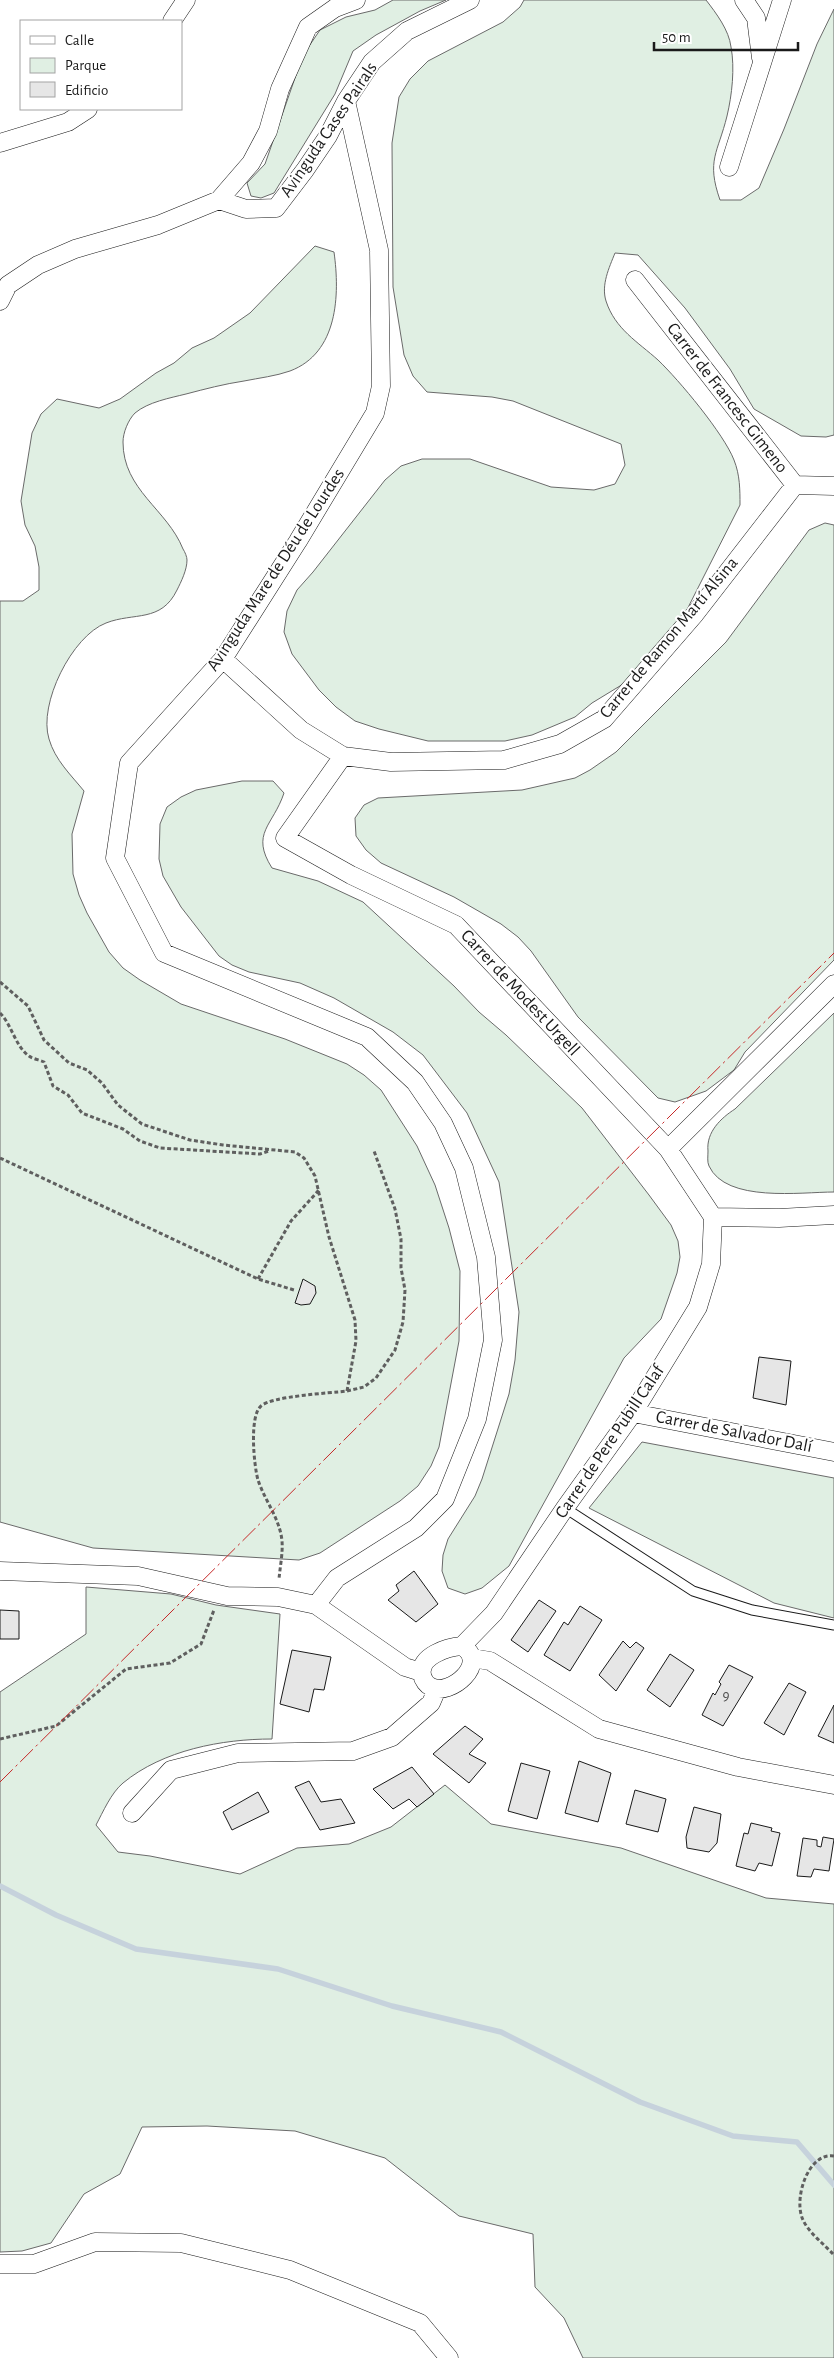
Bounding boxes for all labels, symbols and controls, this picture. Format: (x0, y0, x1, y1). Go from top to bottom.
legend (20, 20, 182, 110)
scale bar (654, 20, 798, 52)
text: 50 m (662, 30, 691, 45)
text: Calle (65, 33, 94, 48)
text: Parque (65, 58, 106, 73)
street label: Avinguda Cases Pairals (277, 59, 381, 201)
text: Edificio (65, 83, 108, 98)
street label: Carrer de Francesc Gimeno (663, 320, 791, 476)
street label: Avinguda Mare de Déu de Lourdes (204, 466, 348, 674)
street label: Carrer de Ramon Martí Alsina (596, 554, 742, 722)
street label: Carrer de Modest Urgell (457, 926, 583, 1060)
street label: Carrer de Pere Pubill Calaf (552, 1361, 669, 1522)
street label: Carrer de Salvador Dalí (654, 1408, 814, 1456)
house number: 9 (722, 1688, 730, 1703)

